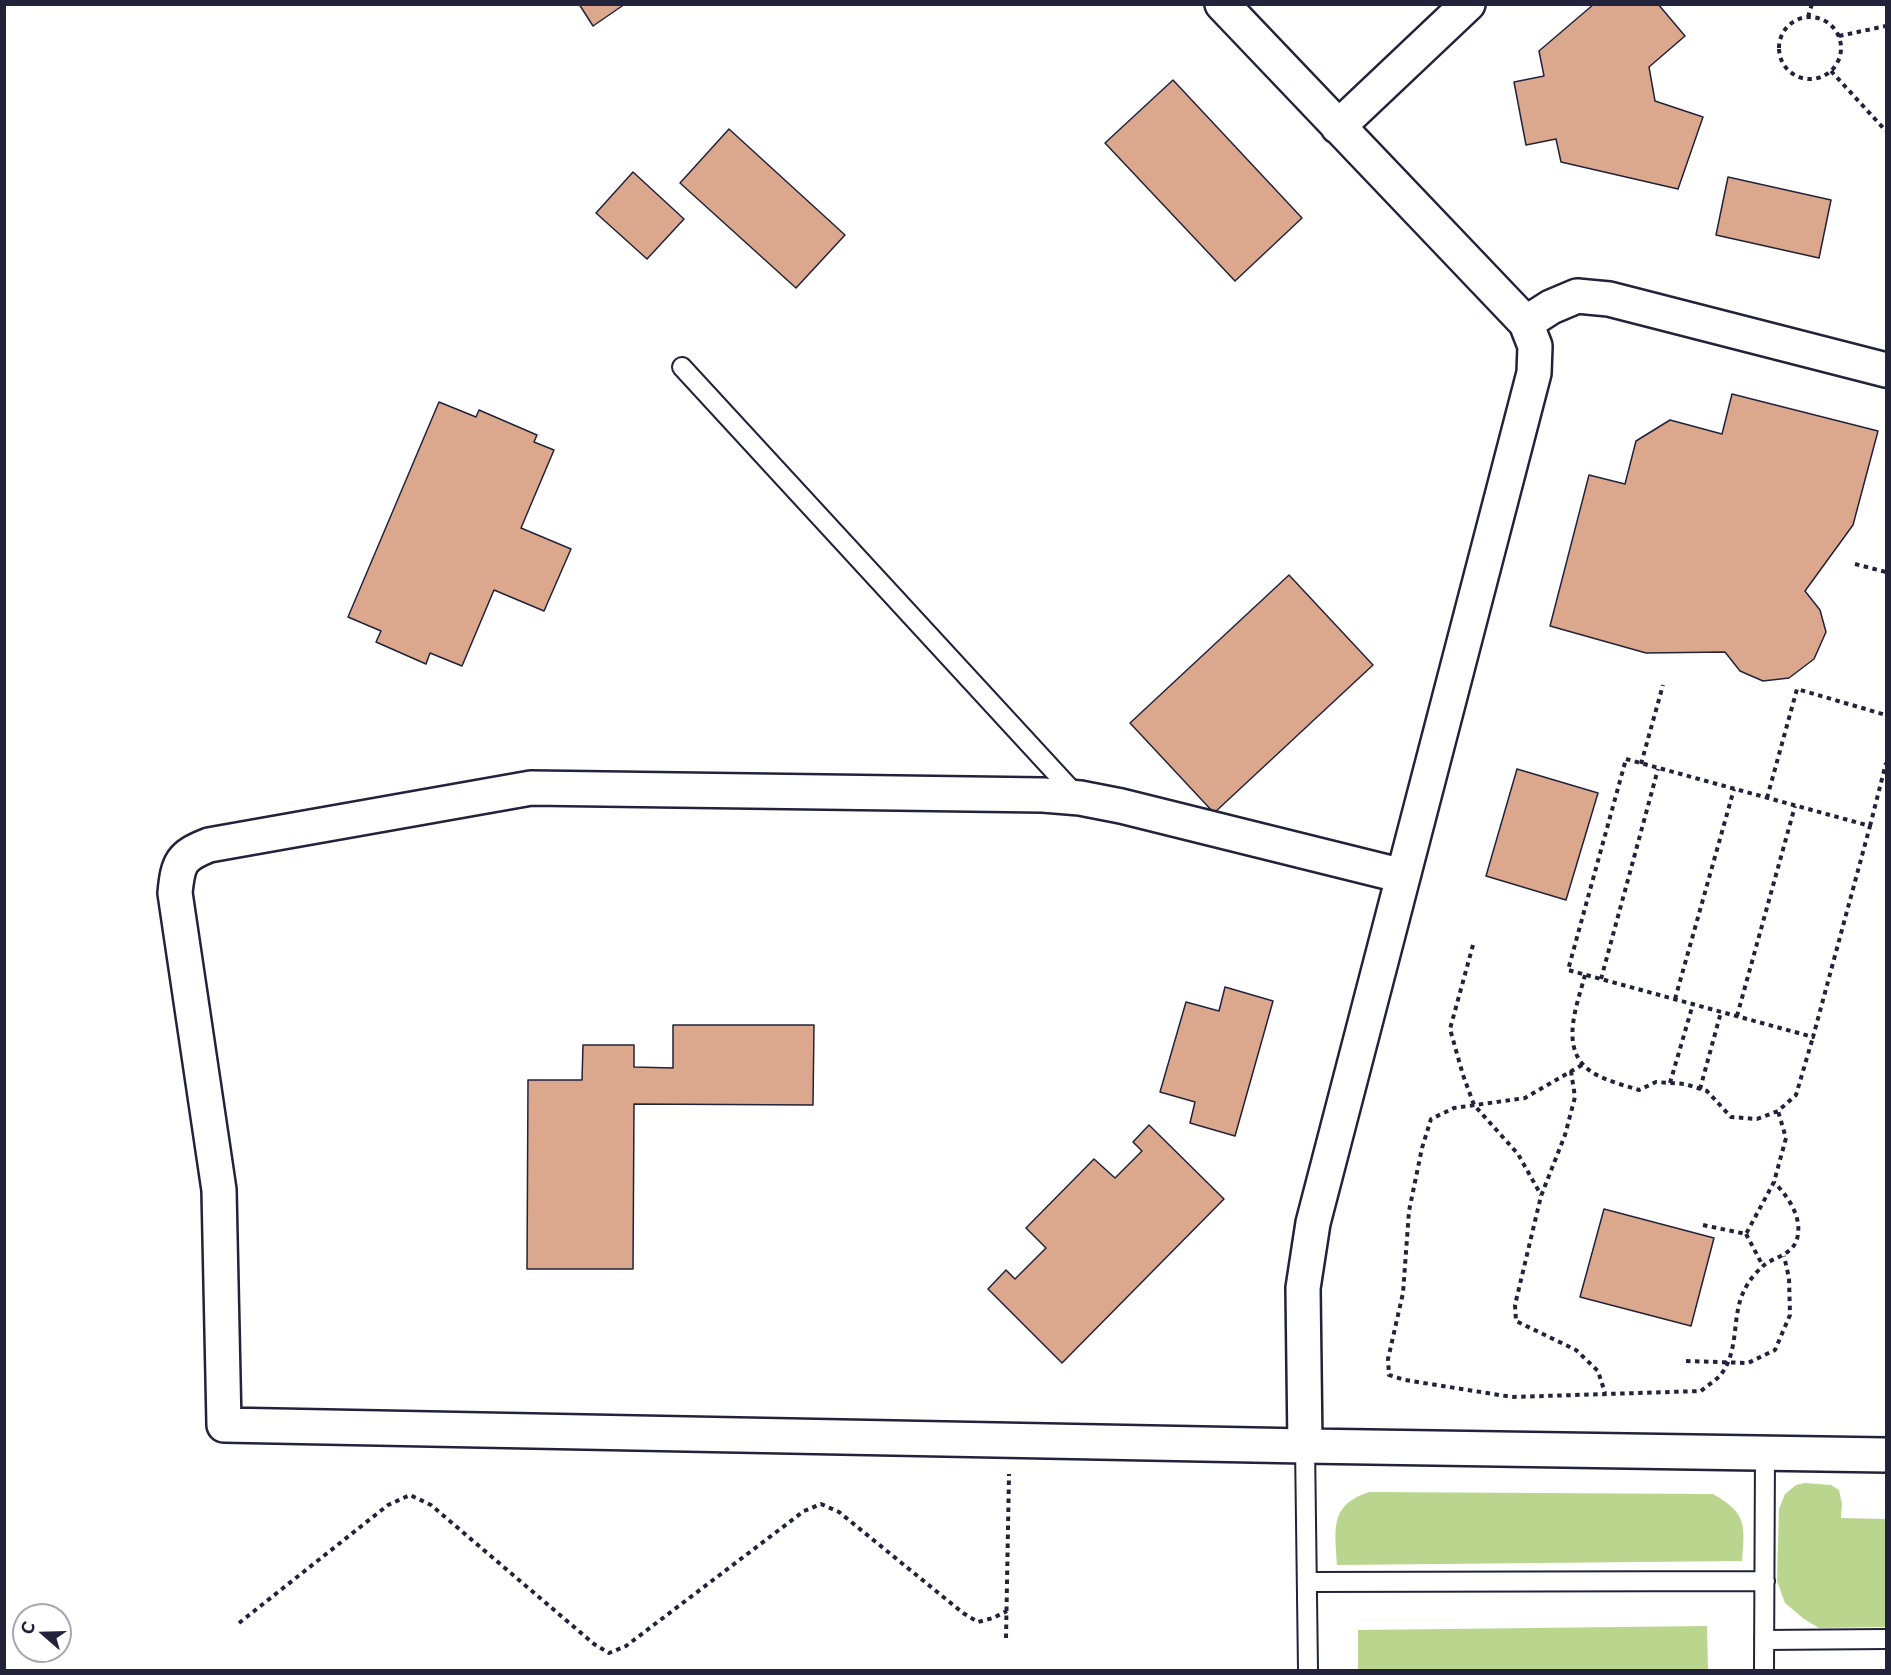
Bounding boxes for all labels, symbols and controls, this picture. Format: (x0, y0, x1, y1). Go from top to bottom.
north arrow (12, 1603, 72, 1663)
text: С (14, 1618, 40, 1637)

